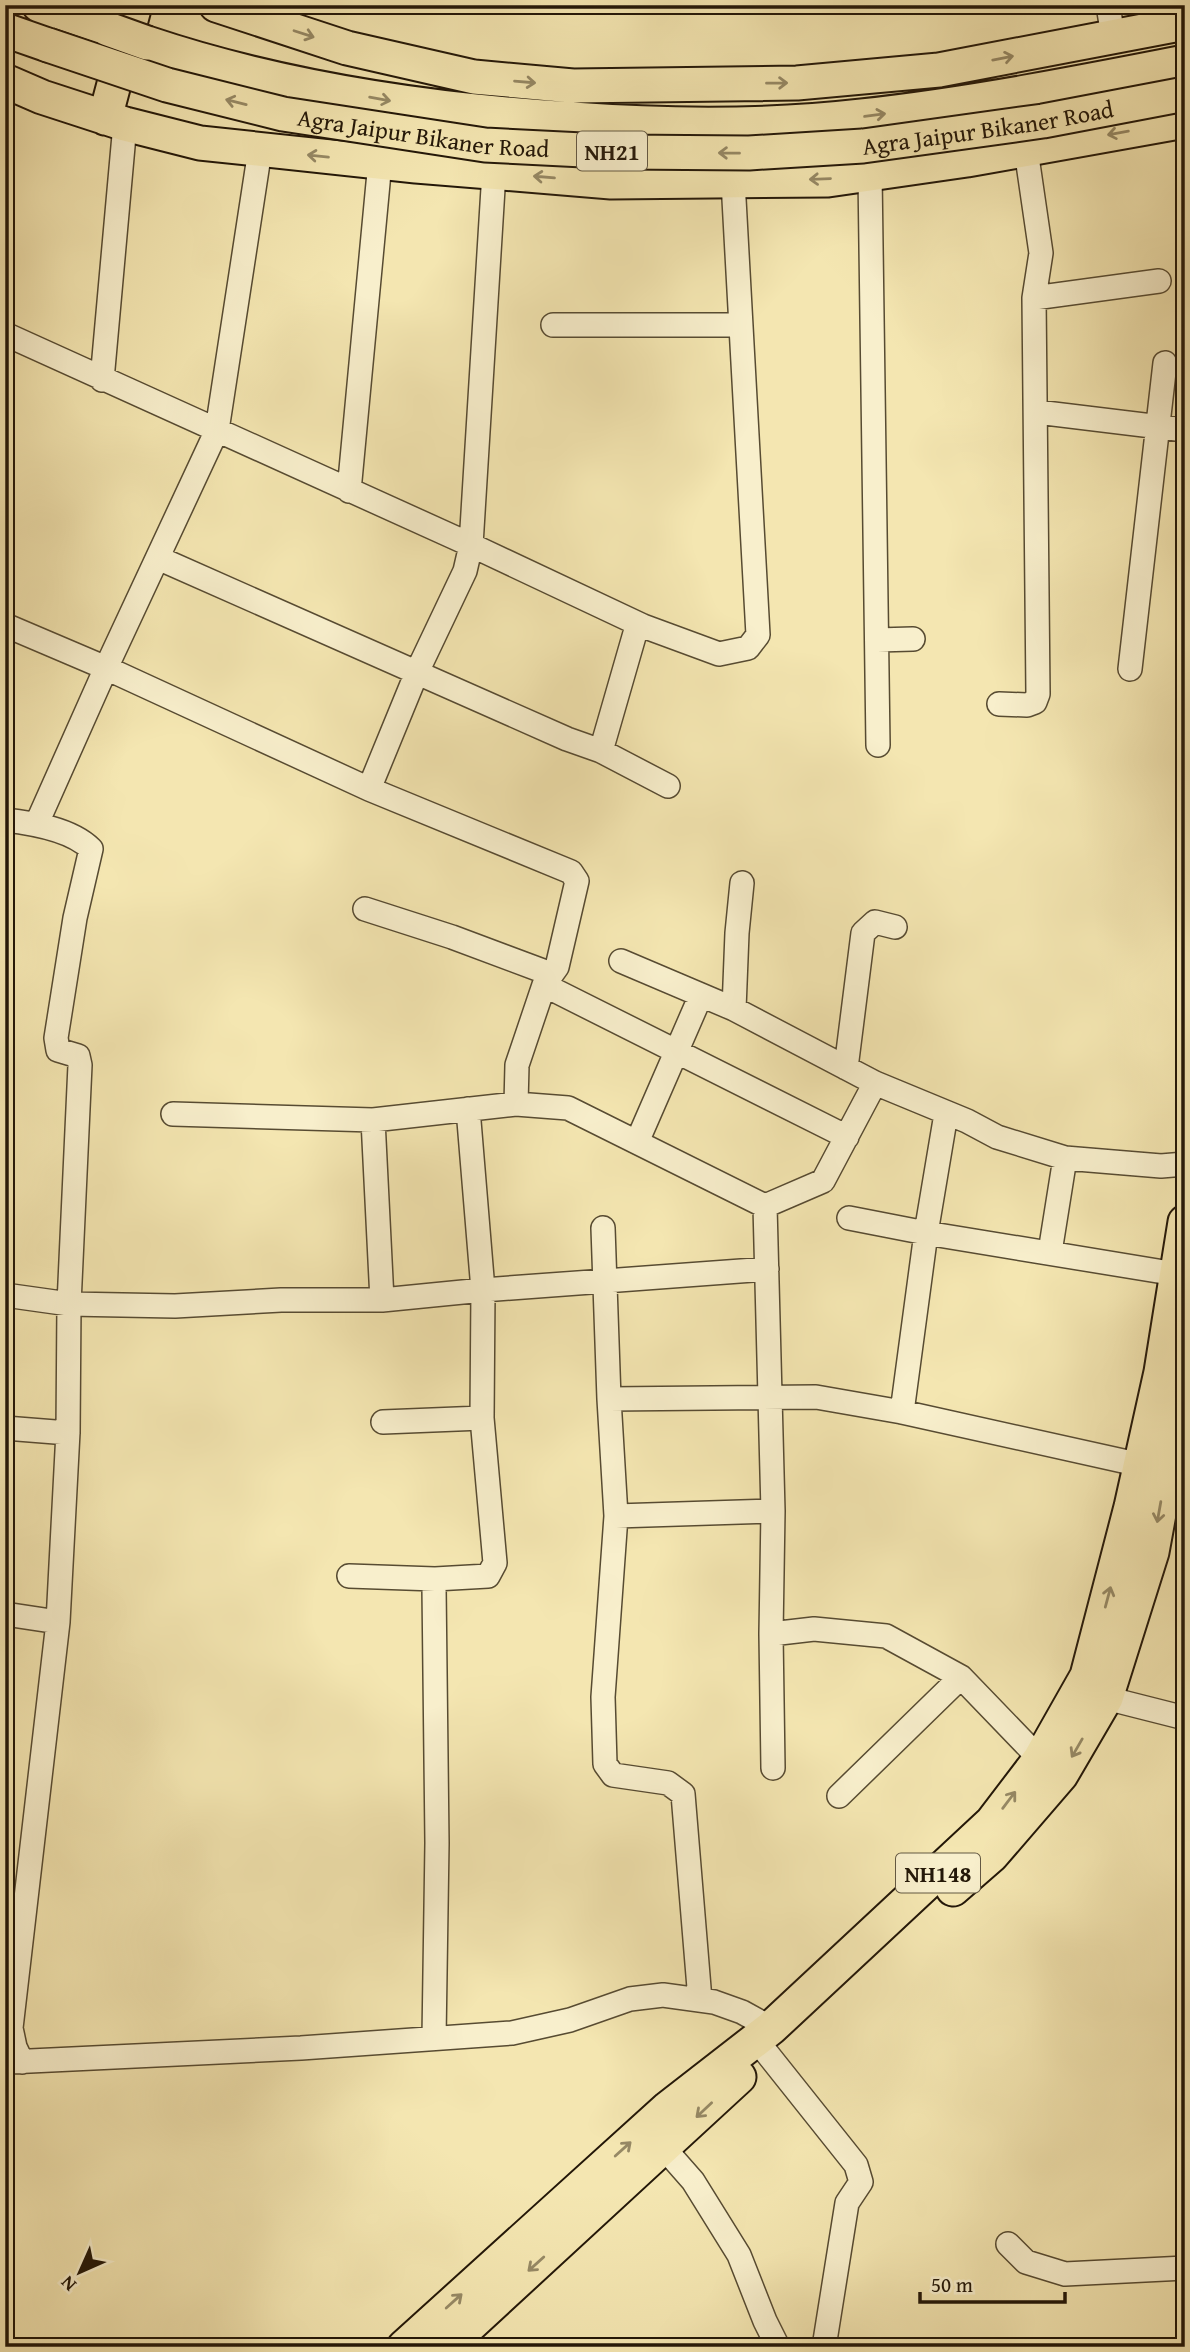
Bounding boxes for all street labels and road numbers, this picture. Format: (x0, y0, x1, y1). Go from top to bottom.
street label: Agra Jaipur Bikaner Road (860, 90, 1116, 163)
street label: Agra Jaipur Bikaner Road (295, 99, 550, 166)
road number: NH21 (577, 132, 647, 170)
road number: NH148 (896, 1854, 980, 1892)

